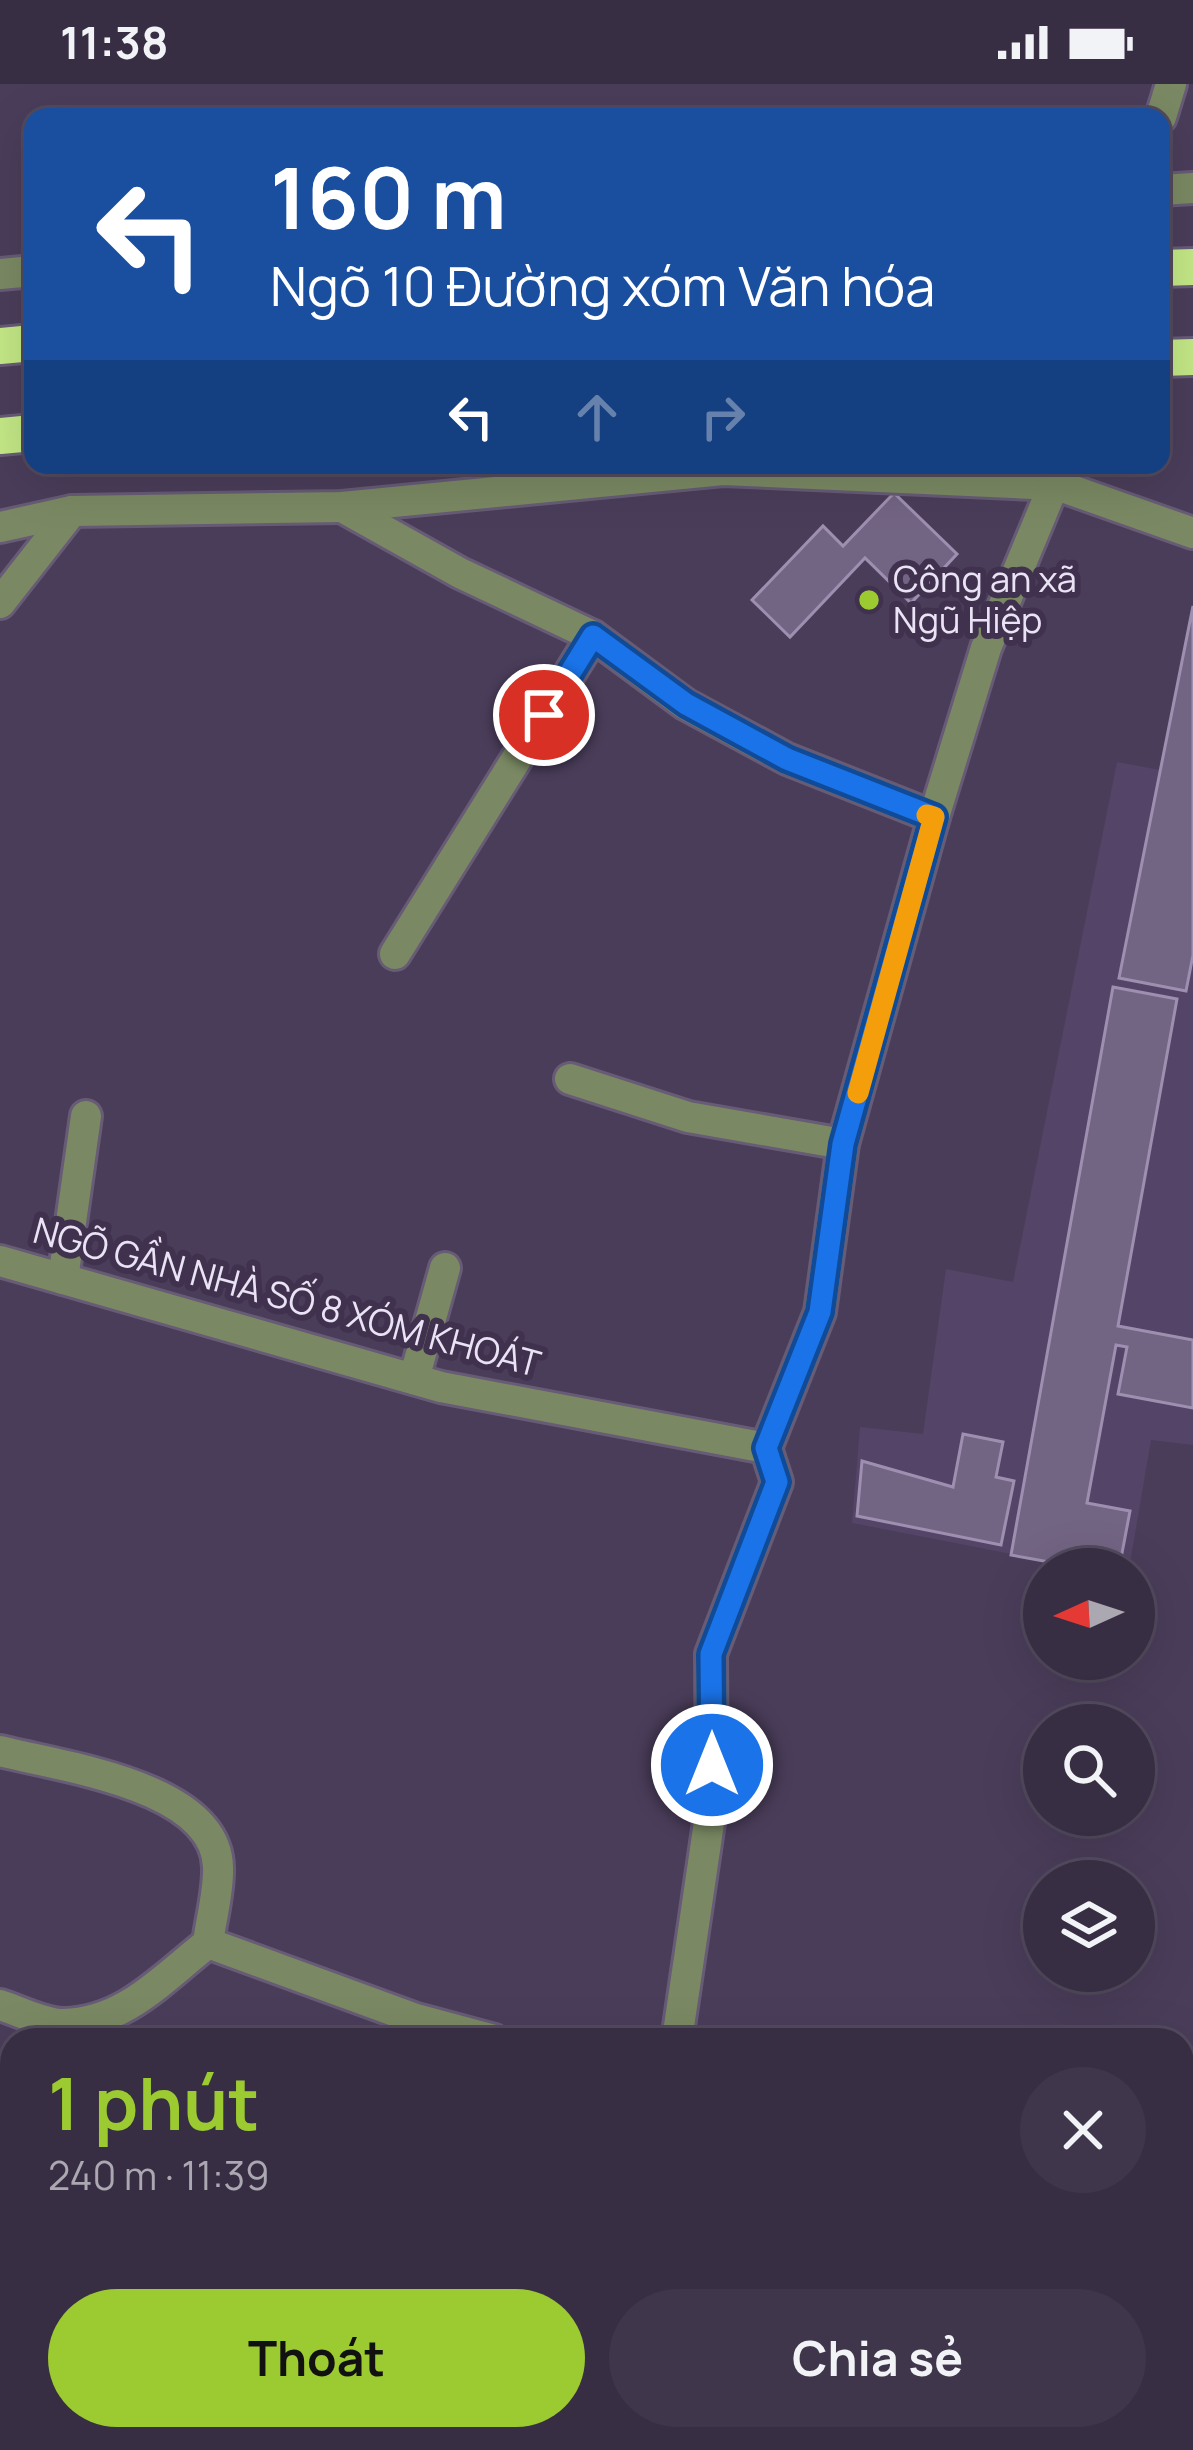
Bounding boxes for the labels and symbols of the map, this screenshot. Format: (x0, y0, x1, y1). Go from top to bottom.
place label: Công an xã Ngũ Hiệp (893, 554, 1077, 644)
marker: Công an xã Ngũ Hiệp (856, 587, 882, 613)
pin (493, 664, 595, 766)
street label: NGÕ GẦN NHÀ SỐ 8 XÓM KHOÁT (28, 1204, 547, 1388)
north arrow (1023, 1548, 1155, 1680)
position arrow (649, 1702, 775, 1828)

